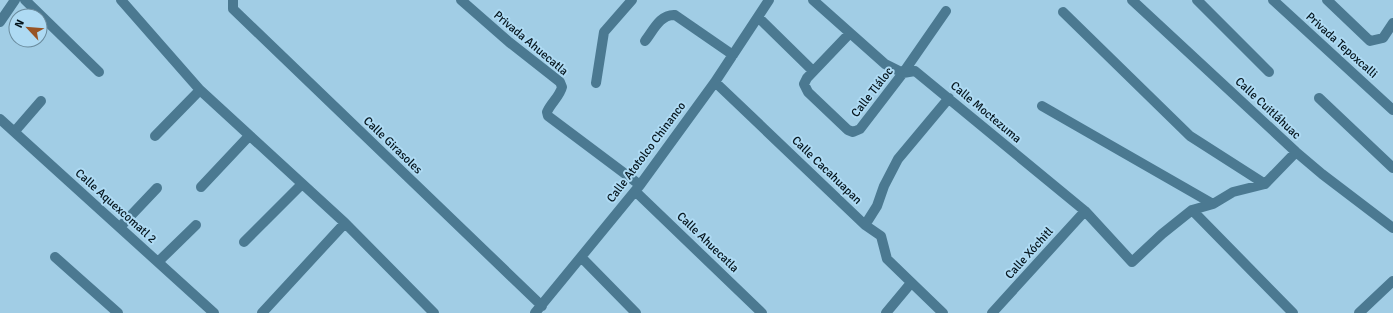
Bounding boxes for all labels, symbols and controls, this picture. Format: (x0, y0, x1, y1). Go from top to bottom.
north arrow (8, 8, 48, 48)
street label: Privada Ahuecatla (490, 8, 571, 79)
street label: Privada Tepoxcalli (1303, 9, 1381, 82)
text: N (12, 18, 27, 30)
street label: Calle Tláloc (848, 64, 897, 120)
street label: Calle Cuitláhuac (1232, 74, 1304, 143)
street label: Calle Moctezuma (947, 78, 1024, 146)
street label: Calle Atotolco Chinanco (604, 99, 689, 206)
street label: Calle Girasoles (360, 113, 425, 177)
street label: Calle Cacahuapan (788, 133, 865, 208)
street label: Calle Aquexcomatl 2 (72, 166, 159, 247)
street label: Calle Ahuecatla (673, 209, 742, 276)
street label: Calle Xóchitl (1002, 224, 1057, 282)

